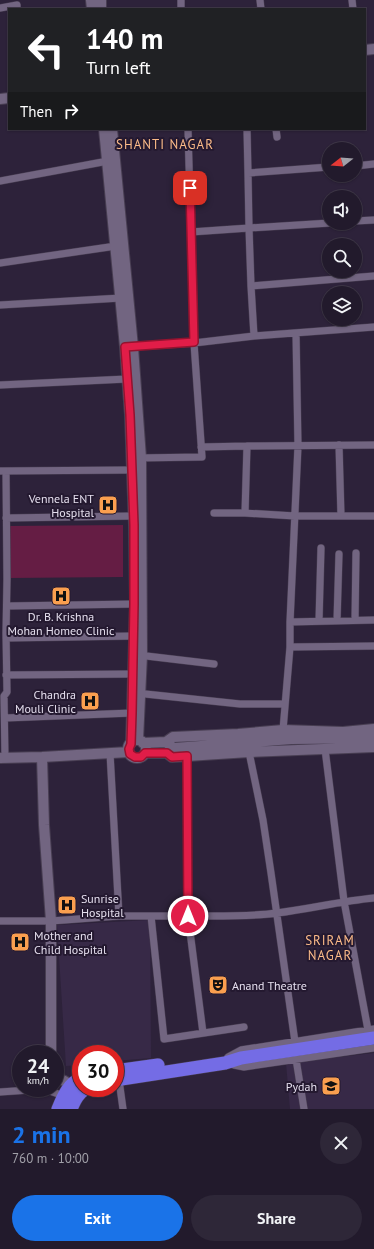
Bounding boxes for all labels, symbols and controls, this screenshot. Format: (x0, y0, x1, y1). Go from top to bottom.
text: 140 m (86, 20, 163, 57)
icon: left (20, 24, 72, 76)
text: Turn left (86, 56, 151, 79)
icon: right (60, 100, 82, 122)
text: Then (20, 102, 52, 121)
district label: SHANTI NAGAR (116, 136, 214, 153)
north arrow (322, 142, 362, 182)
map controls (322, 142, 362, 326)
pin (173, 171, 207, 205)
icon: arrive (179, 177, 201, 199)
button: sound (322, 190, 362, 230)
button: search (322, 238, 362, 278)
button: layers (322, 286, 362, 326)
place label: Vennela ENT Hospital (28, 491, 94, 520)
hospital icon: Vennela ENT Hospital (97, 494, 119, 516)
hospital icon: Dr. B. Krishna Mohan Homeo Clinic (50, 585, 72, 607)
place label: Dr. B. Krishna Mohan Homeo Clinic (8, 609, 115, 638)
place label: Chandra Mouli Clinic (15, 687, 77, 716)
hospital icon: Chandra Mouli Clinic (79, 690, 101, 712)
place label: Sunrise Hospital (81, 891, 124, 920)
hospital icon: Sunrise Hospital (56, 894, 78, 916)
position arrow (167, 895, 209, 937)
place label: Mother and Child Hospital (34, 928, 107, 957)
hospital icon: Mother and Child Hospital (9, 931, 31, 953)
district label: SRIRAM NAGAR (305, 932, 355, 964)
theatre icon: Anand Theatre (207, 974, 229, 996)
place label: Anand Theatre (232, 978, 307, 993)
speed limit sign: 30 (72, 1045, 124, 1097)
text: 24 (27, 1053, 49, 1079)
text: km/h (27, 1074, 49, 1087)
school or university icon: Pydah (320, 1075, 342, 1097)
place label: Pydah (286, 1079, 317, 1094)
text: 2 min (12, 1119, 71, 1150)
button: close (320, 1122, 362, 1164)
text: 760 m · 10:00 (12, 1150, 89, 1167)
button: Exit (12, 1195, 183, 1241)
button: Share (191, 1195, 362, 1241)

